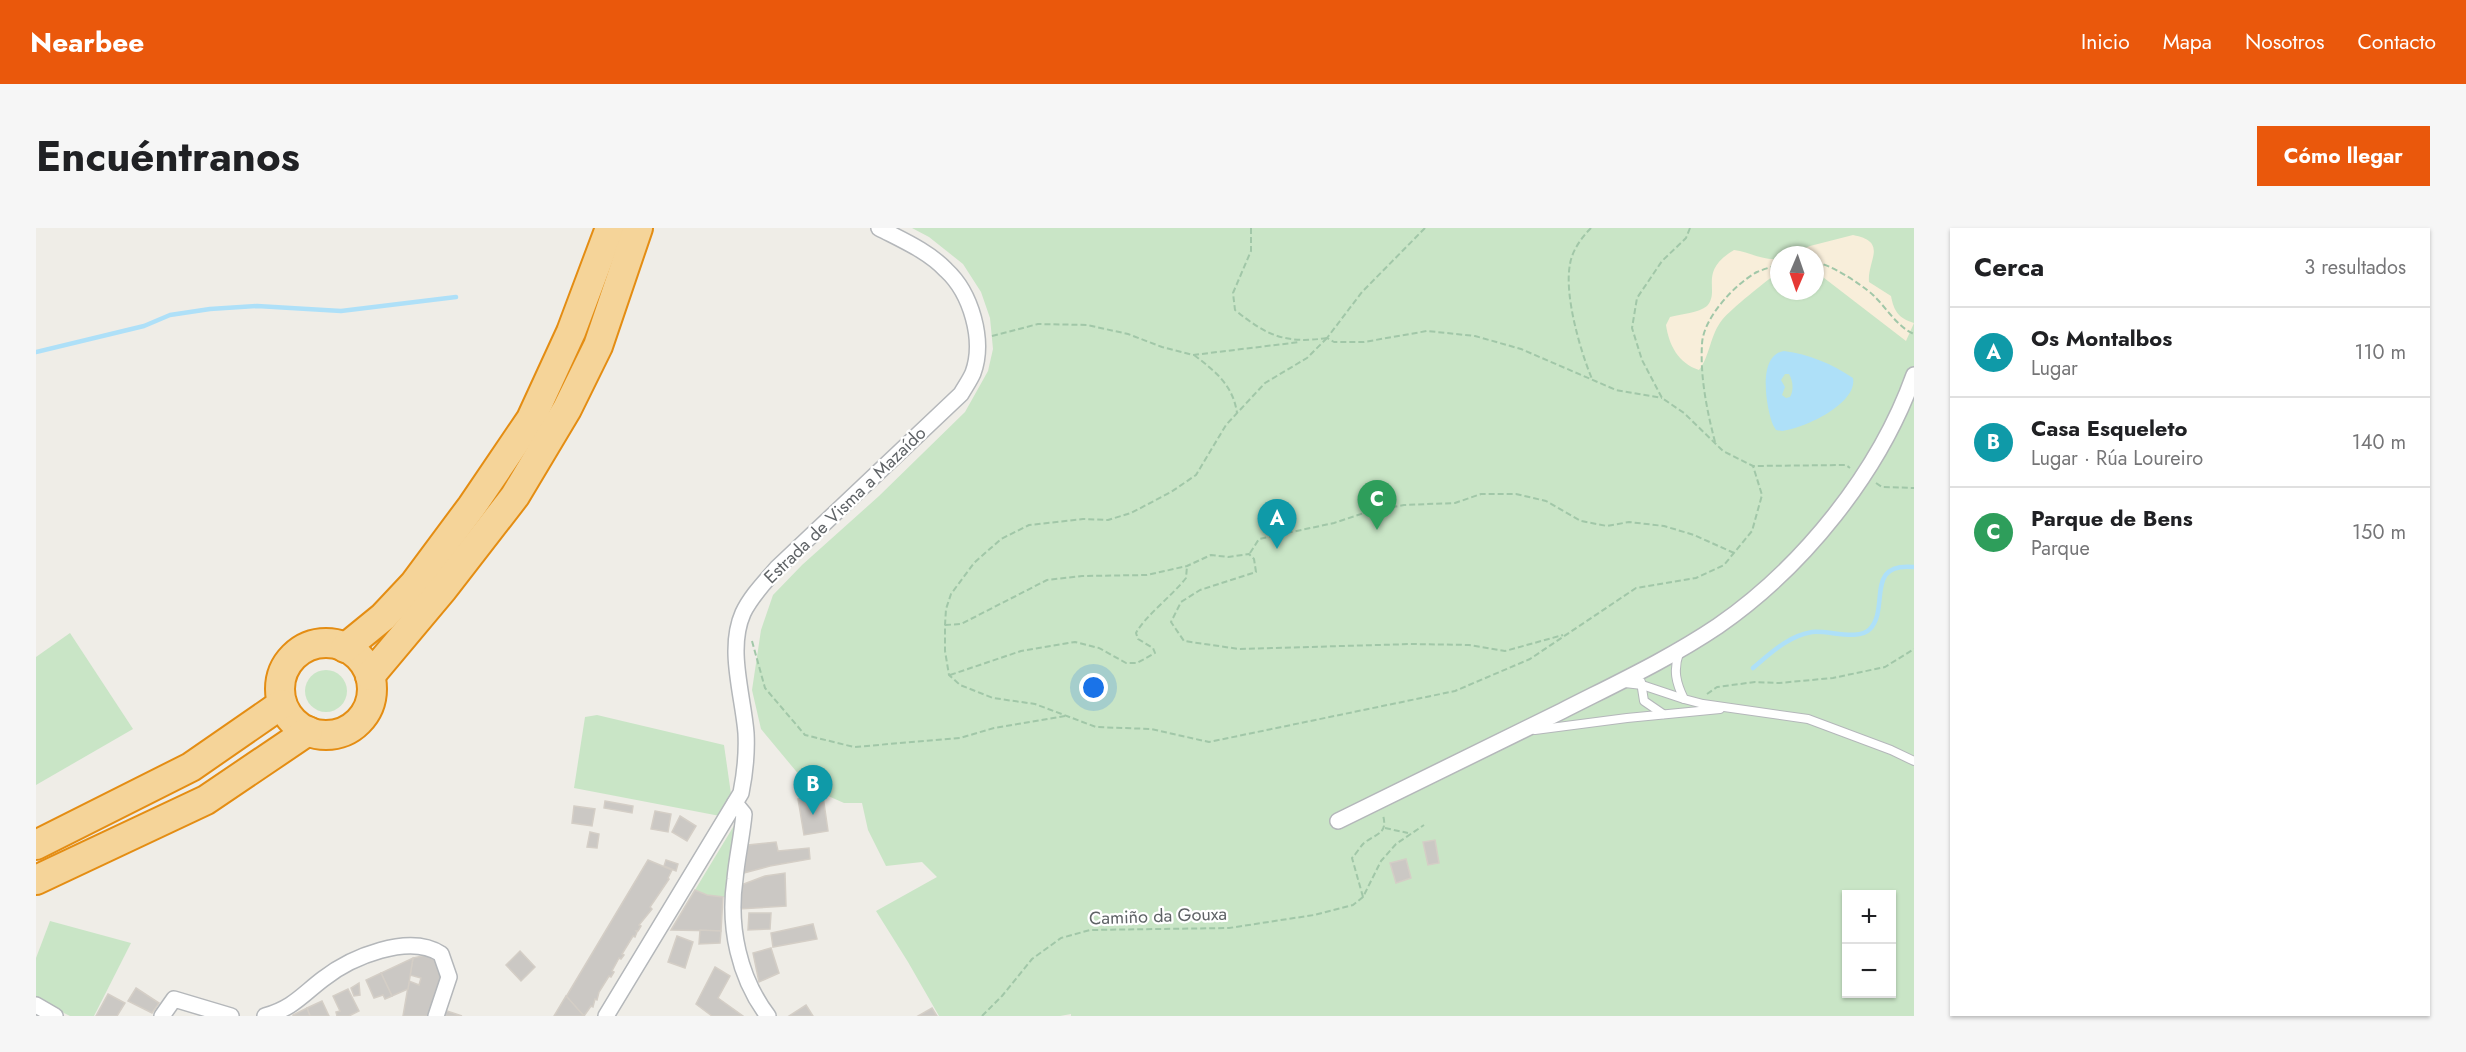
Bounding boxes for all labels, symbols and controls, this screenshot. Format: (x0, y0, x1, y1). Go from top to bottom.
text: Nearbee (30, 22, 144, 63)
text: Inicio (2081, 27, 2130, 57)
text: Mapa (2163, 27, 2212, 57)
text: Nosotros (2245, 27, 2324, 57)
text: Contacto (2357, 27, 2436, 57)
text: Encuéntranos (36, 126, 300, 187)
button: Cómo llegar (2257, 126, 2430, 186)
north arrow (1770, 246, 1824, 300)
text: Cerca (1974, 248, 2044, 286)
text: 3 resultados (2304, 253, 2406, 282)
text: Os Montalbos (2031, 322, 2172, 354)
text: A (1986, 338, 2001, 367)
text: 110 m (2354, 338, 2406, 367)
text: Lugar (2031, 354, 2078, 383)
text: Casa Esqueleto (2031, 412, 2187, 444)
street label: Estrada de Visma a Mazaído (758, 420, 932, 590)
text: B (1987, 428, 2000, 457)
text: 140 m (2352, 428, 2406, 457)
text: Lugar · Rúa Loureiro (2031, 444, 2203, 473)
pin: C (1358, 480, 1396, 530)
pin: A (1258, 500, 1296, 549)
text: Parque de Bens (2031, 502, 2193, 534)
text: C (1986, 518, 2001, 547)
text: 150 m (2352, 518, 2406, 547)
text: Parque (2031, 534, 2090, 563)
your location (1079, 673, 1108, 702)
pin: B (794, 766, 832, 815)
map controls (1842, 890, 1896, 998)
button: + (1842, 890, 1896, 944)
street label: Camiño da Gouxa (1089, 901, 1227, 931)
button: − (1842, 944, 1896, 998)

